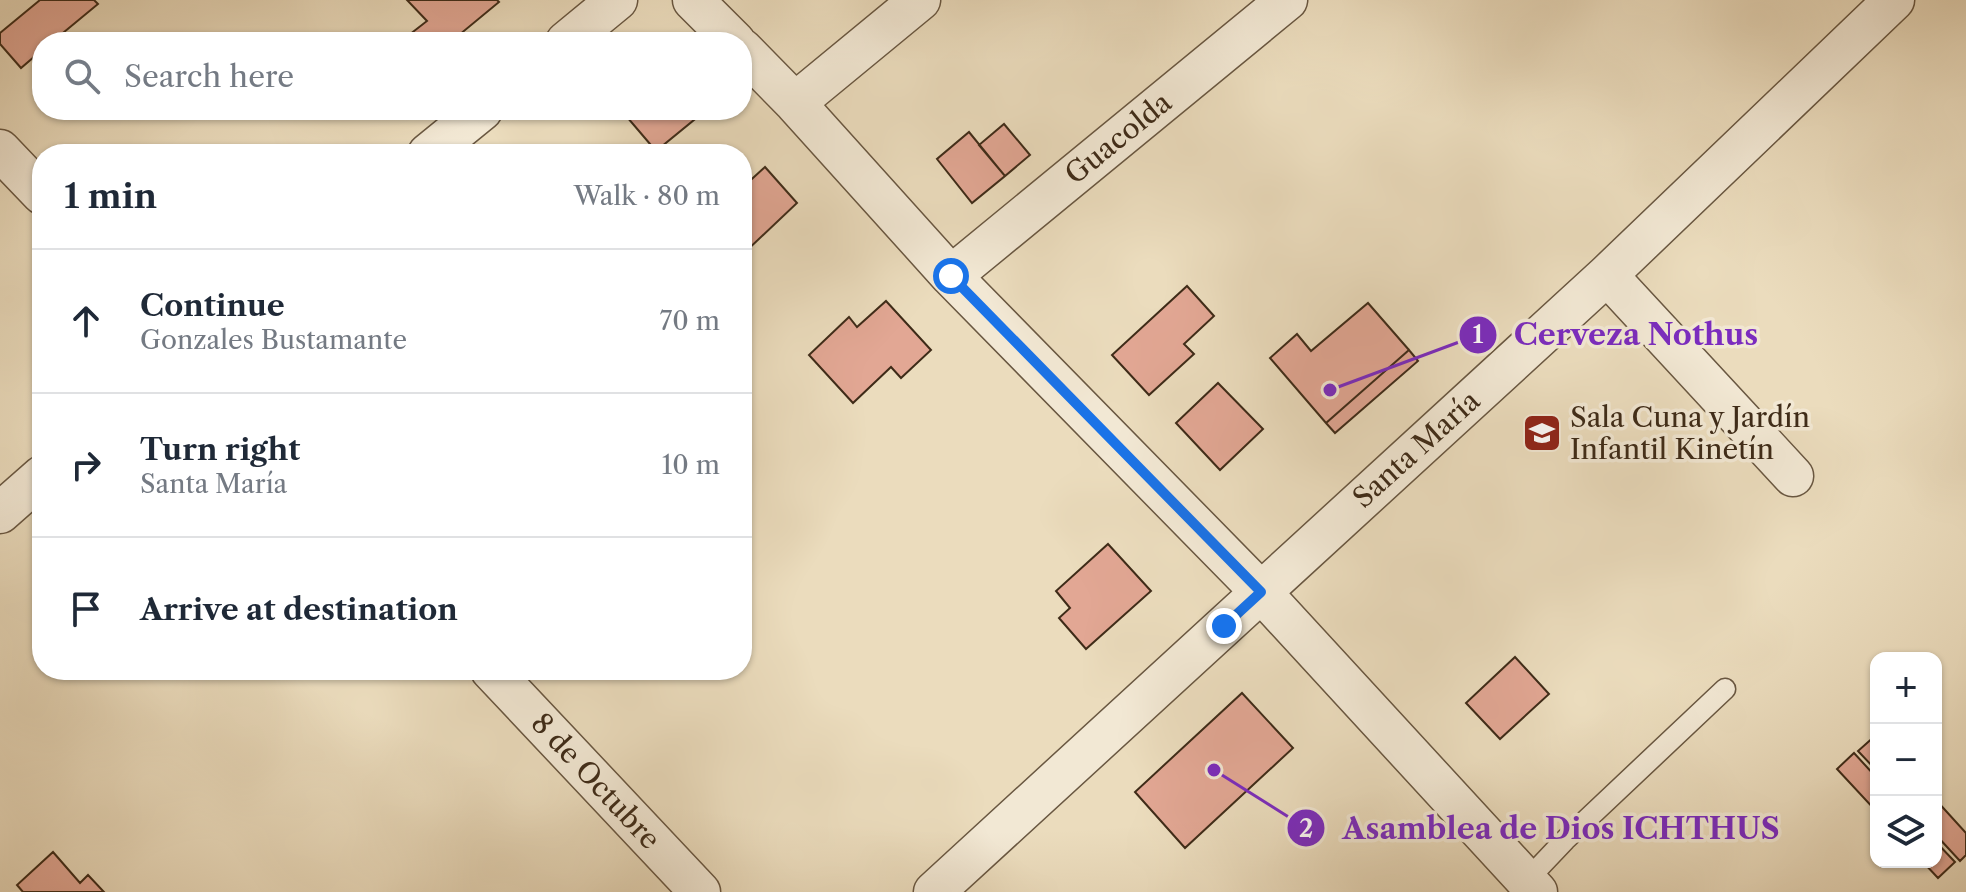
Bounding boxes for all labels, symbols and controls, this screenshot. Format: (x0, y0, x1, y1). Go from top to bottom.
search box (32, 32, 752, 120)
icon: search (60, 54, 104, 98)
text: Search here (124, 58, 294, 95)
street label: Guacolda (1058, 85, 1178, 191)
text: 1 min (64, 175, 157, 217)
text: Walk · 80 m (574, 180, 720, 212)
route start (933, 258, 969, 294)
text: Continue (140, 287, 285, 324)
icon: ahead (64, 299, 108, 343)
text: 70 m (660, 305, 720, 337)
callout: Cerveza Nothus (1458, 308, 1775, 362)
text: Cerveza Nothus (1514, 316, 1758, 353)
text: 1 (1473, 320, 1484, 349)
text: Gonzales Bustamante (140, 324, 407, 356)
street label: Santa María (1346, 383, 1486, 515)
place label: Sala Cuna y Jardín Infantil Kinetín (1570, 400, 1810, 466)
school or university icon: Sala Cuna y Jardín Infantil Kinetín (1521, 412, 1563, 454)
text: Turn right (140, 431, 300, 468)
icon: right (64, 443, 108, 487)
text: 10 m (661, 449, 720, 481)
text: Santa María (140, 468, 287, 500)
icon: arrive (64, 587, 108, 631)
text: Arrive at destination (140, 591, 458, 628)
route end (1206, 608, 1242, 644)
map controls (1870, 652, 1942, 868)
button: + (1870, 652, 1942, 724)
street label: 8 de Octubre (524, 706, 668, 856)
button: − (1870, 724, 1942, 796)
button: layers (1870, 796, 1942, 868)
callout: Asamblea de Dios ICHTHUS (1286, 801, 1796, 855)
text: Asamblea de Dios ICHTHUS (1341, 810, 1780, 847)
text: 2 (1299, 814, 1313, 843)

